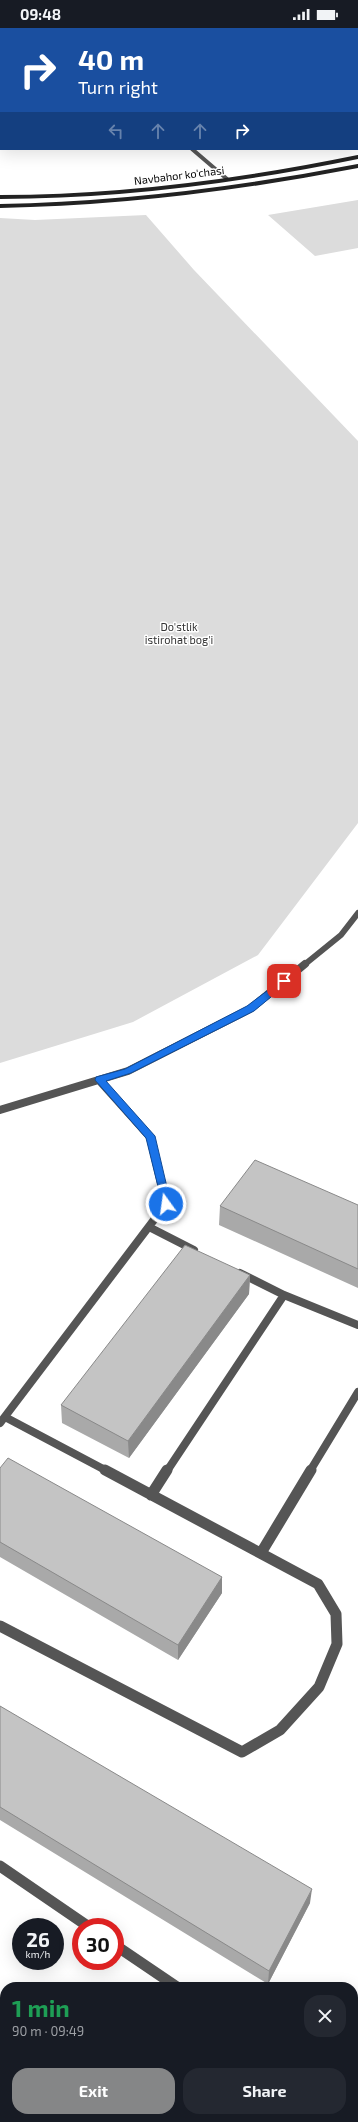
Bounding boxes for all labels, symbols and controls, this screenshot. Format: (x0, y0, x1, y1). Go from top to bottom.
text: 09:48 (20, 5, 61, 23)
text: 40 m (78, 42, 144, 76)
icon: right (12, 44, 64, 96)
text: Turn right (78, 76, 158, 98)
icon: left (105, 120, 127, 142)
icon: ahead (147, 120, 169, 142)
icon: ahead (189, 120, 211, 142)
icon: right (231, 120, 253, 142)
street label: Navbahor ko'chasi (133, 163, 225, 187)
park label: Do'stlik istirohat bog'i (145, 620, 213, 646)
pin (267, 964, 301, 998)
icon: arrive (273, 970, 295, 992)
position arrow (145, 1183, 187, 1225)
speed limit sign: 30 (72, 1918, 124, 1970)
text: 26 (26, 1927, 50, 1951)
text: km/h (26, 1948, 50, 1960)
text: 1 min (12, 1993, 70, 2022)
button: close (304, 1995, 346, 2037)
text: 90 m · 09:49 (12, 2023, 84, 2039)
button: Exit (12, 2068, 175, 2114)
button: Share (183, 2068, 346, 2114)

